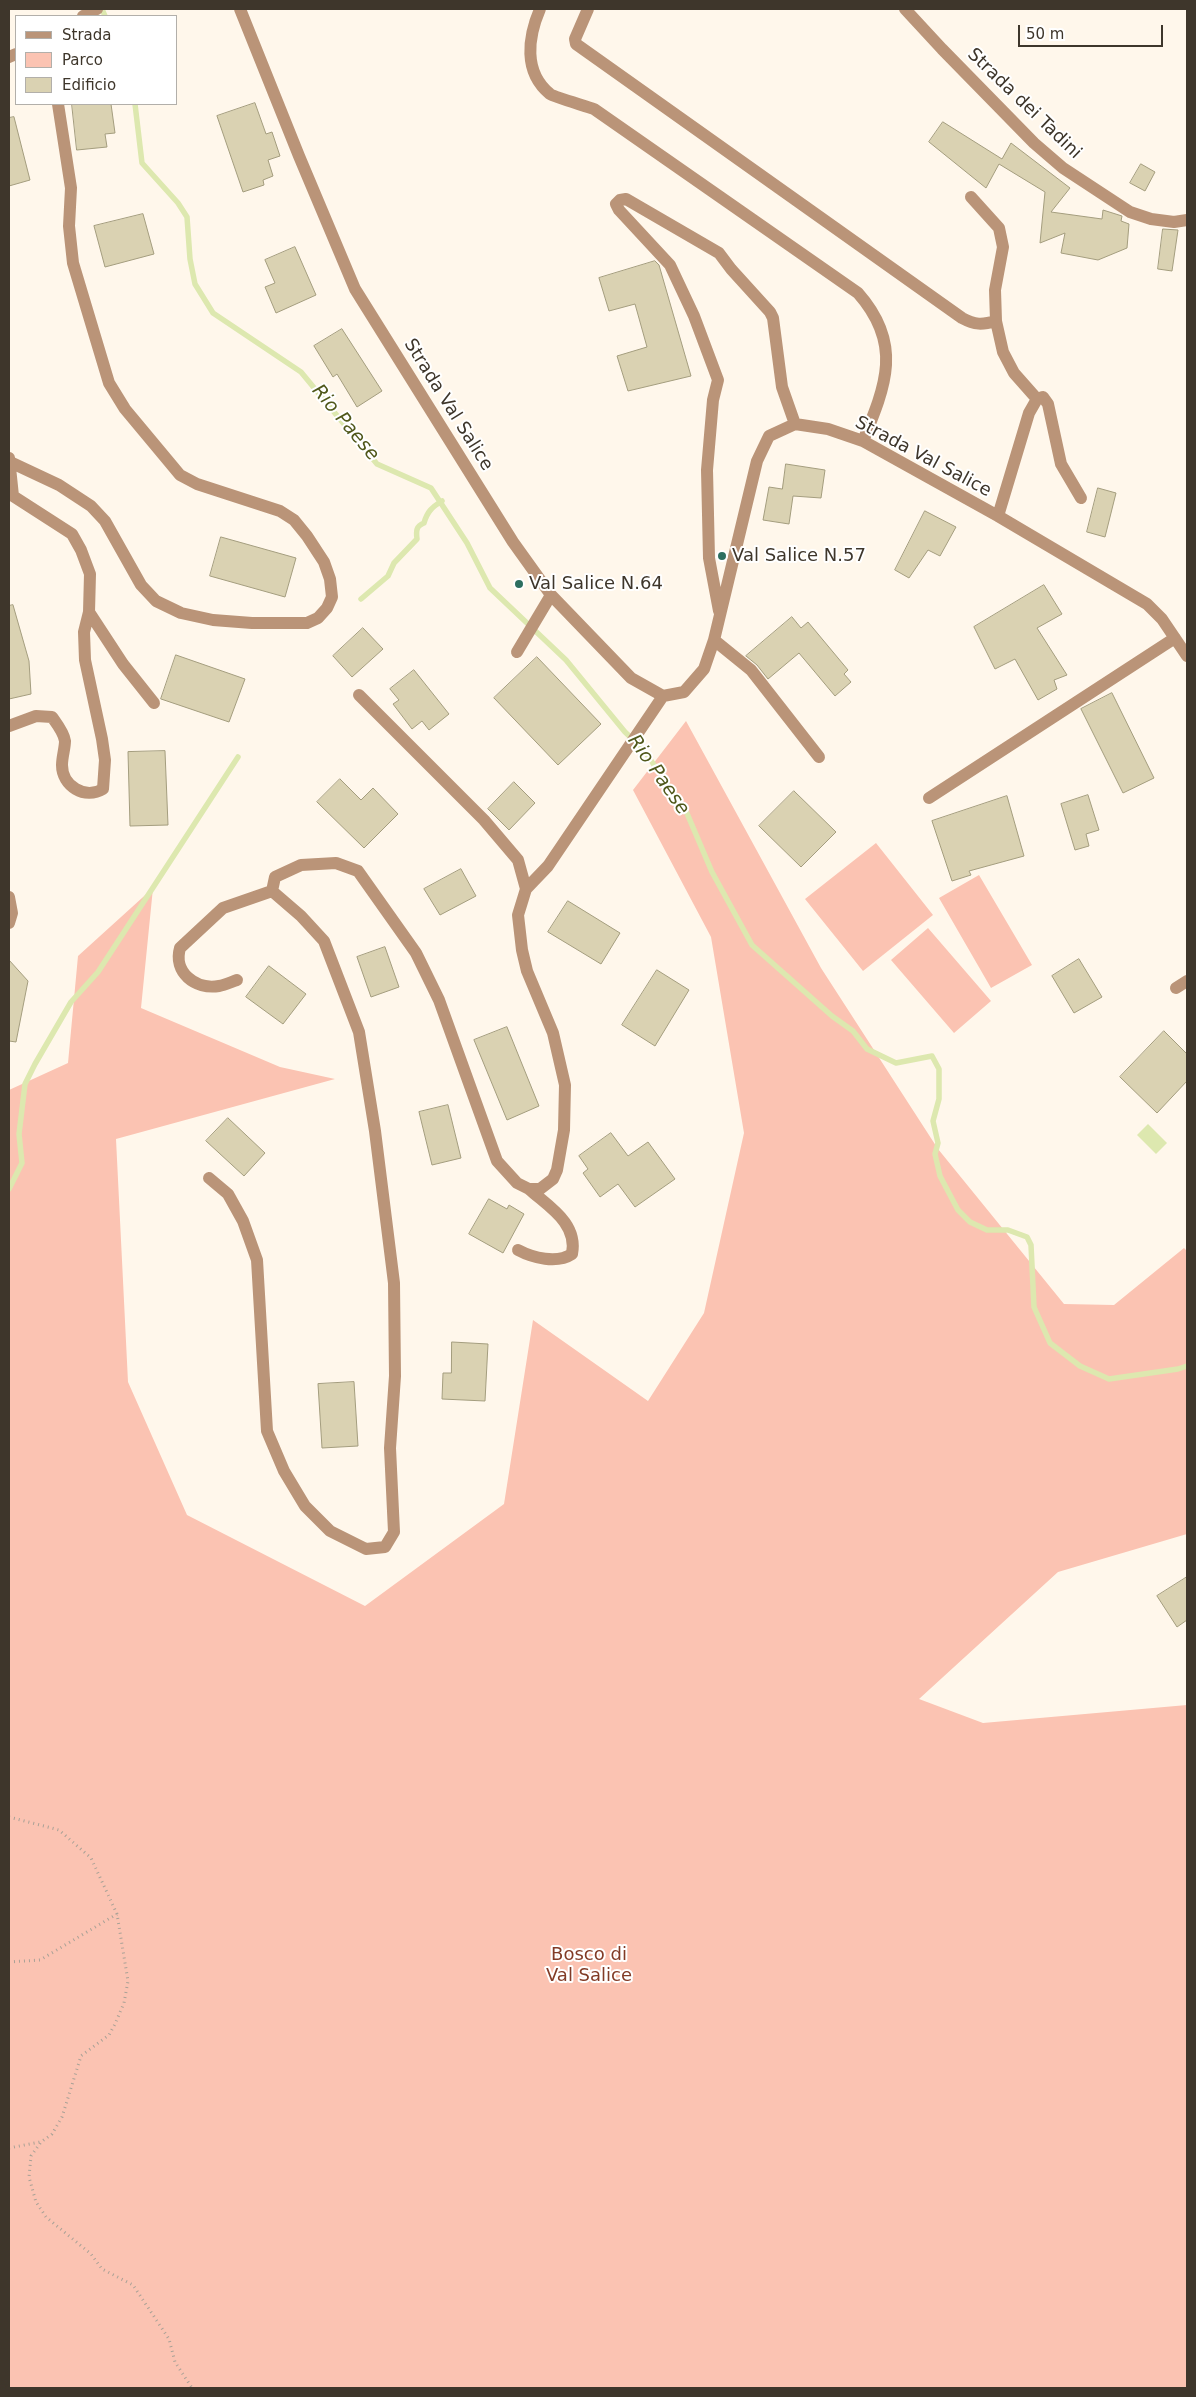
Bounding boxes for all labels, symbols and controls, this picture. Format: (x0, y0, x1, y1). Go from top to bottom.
legend (15, 15, 178, 105)
scale bar (1021, 15, 1166, 47)
text: 50 m (1026, 25, 1064, 43)
text: Strada (62, 26, 111, 44)
street label: Strada dei Tadini (962, 44, 1086, 164)
text: Parco (62, 51, 103, 69)
text: Edificio (62, 76, 116, 94)
street label: Strada Val Salice (399, 335, 497, 475)
water label: Rio Paese (307, 380, 383, 466)
street label: Strada Val Salice (851, 412, 995, 502)
place label: Val Salice N.57 (732, 545, 866, 567)
marker: Val Salice N.57 (716, 550, 728, 562)
place label: Val Salice N.64 (529, 573, 663, 595)
marker: Val Salice N.64 (513, 578, 525, 590)
water label: Rio Paese (622, 731, 694, 819)
park label: Bosco di Val Salice (546, 1944, 632, 1986)

